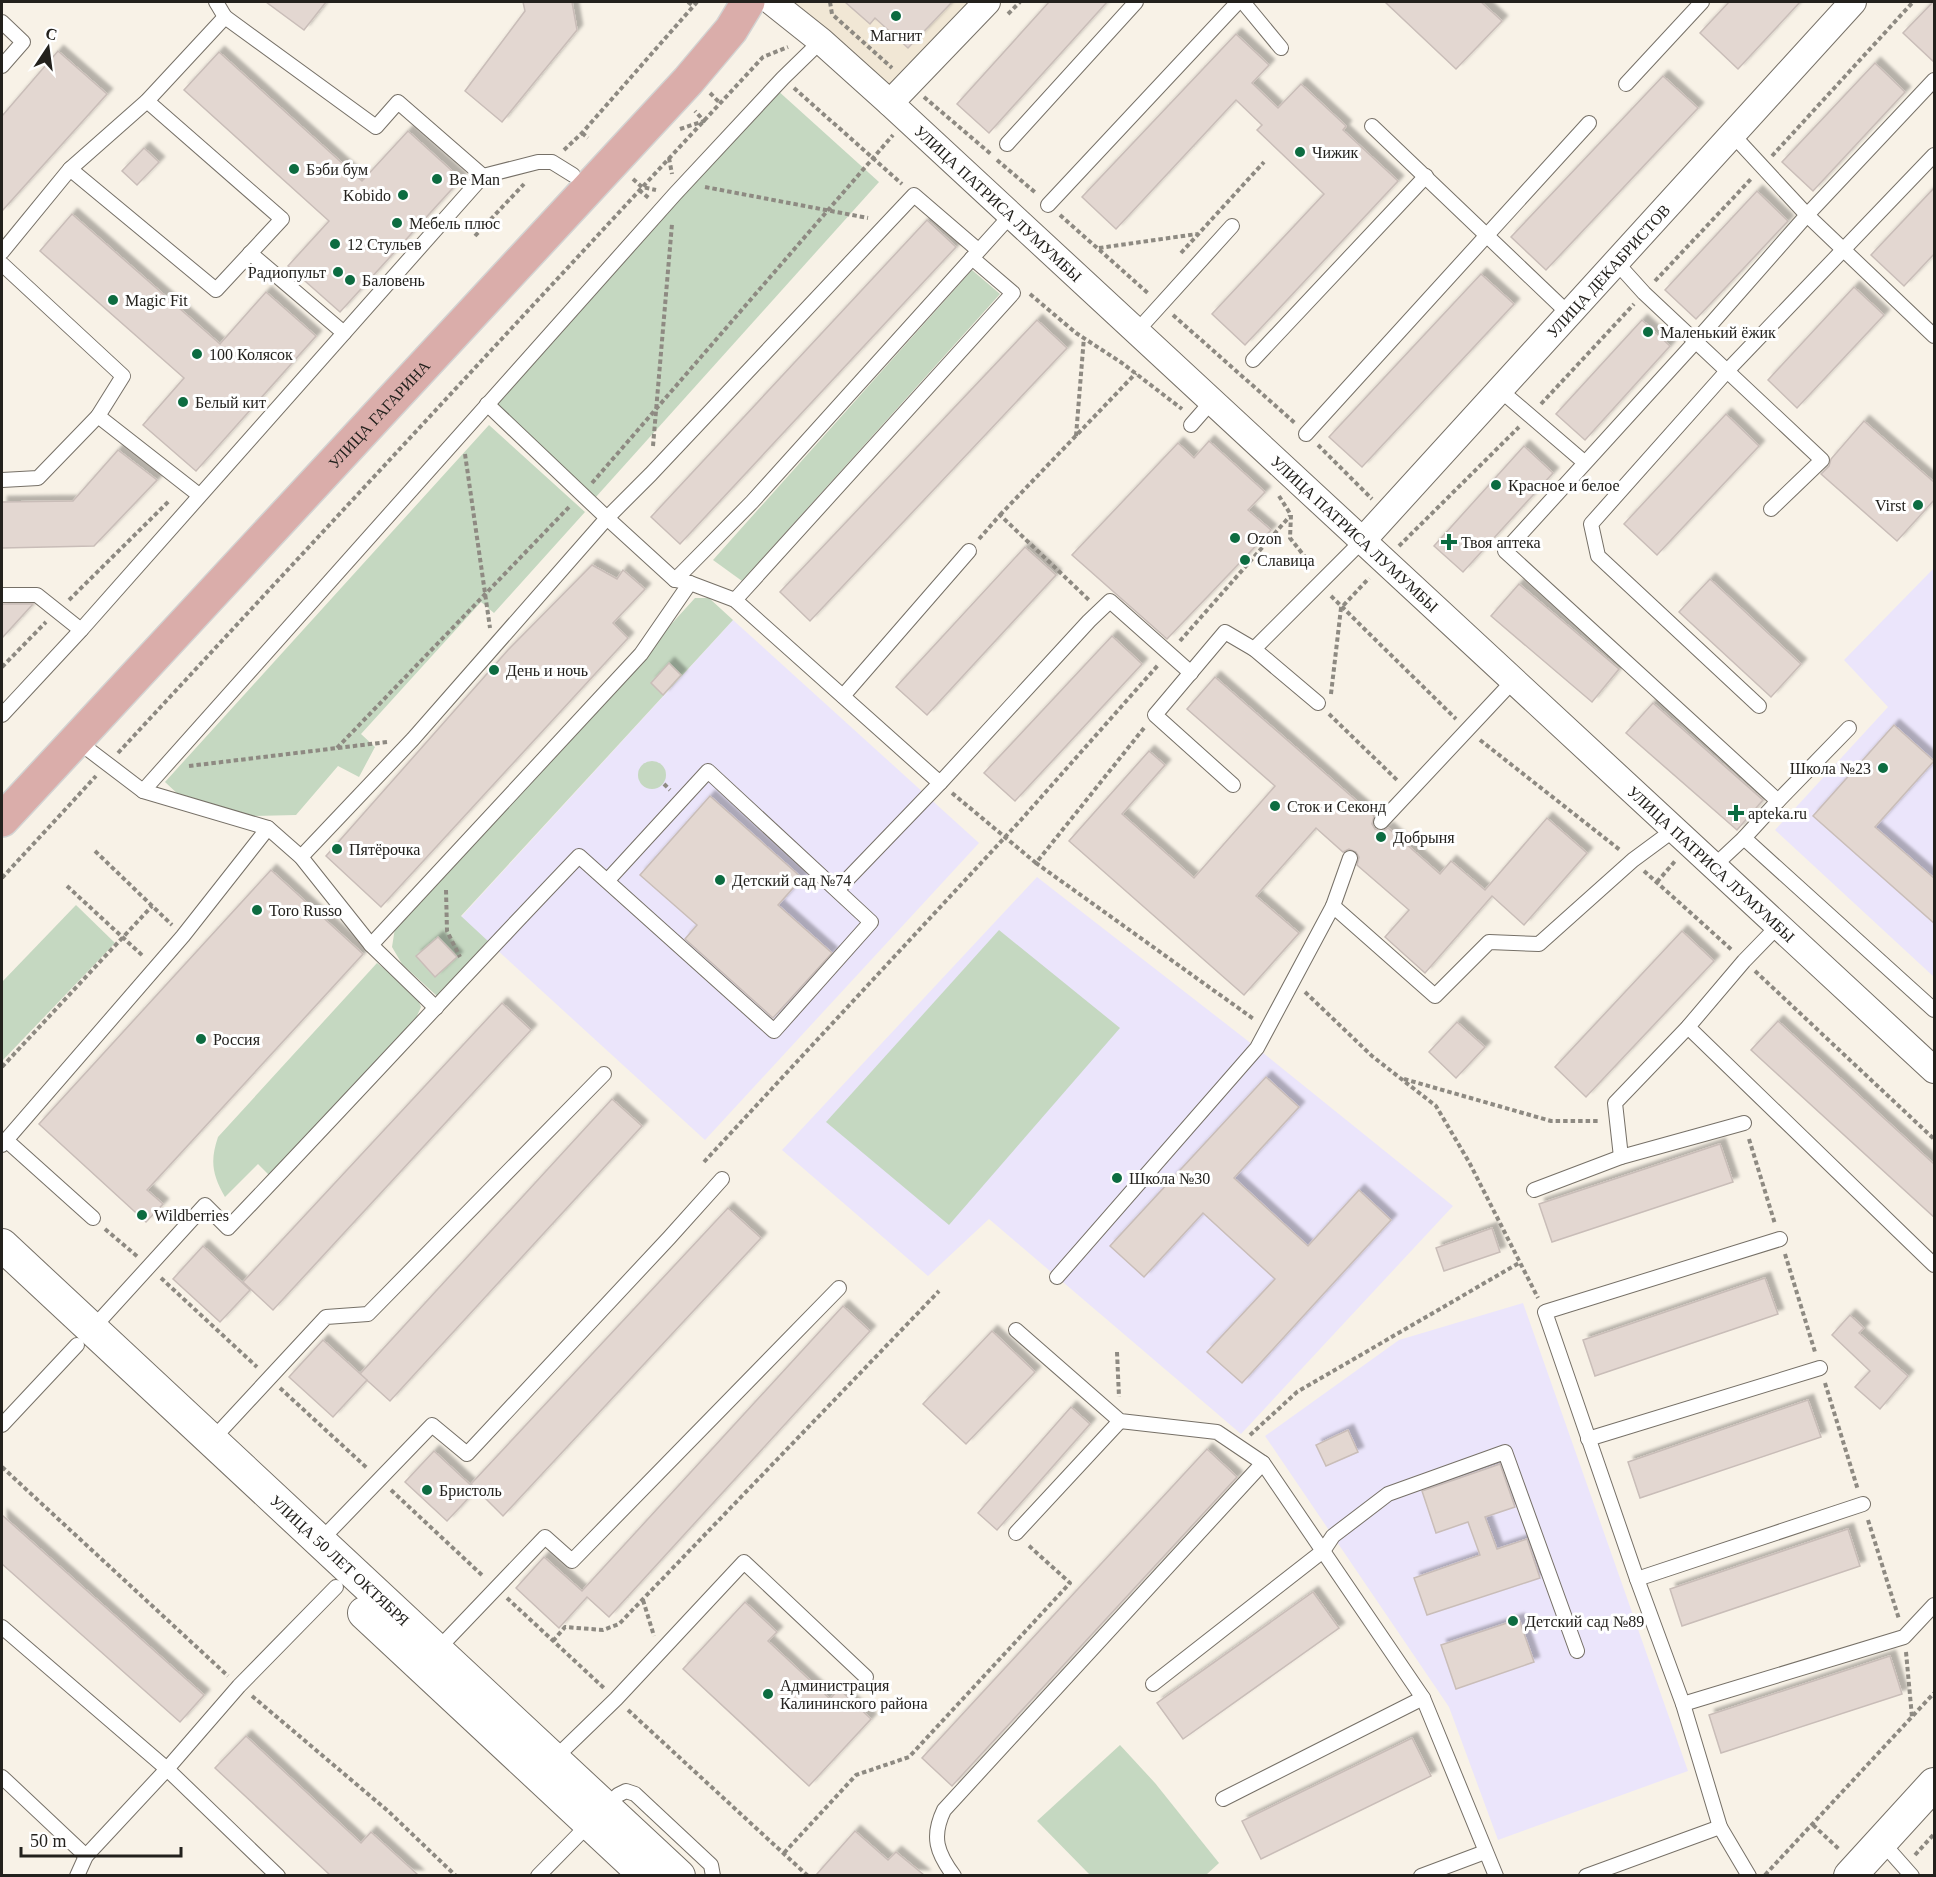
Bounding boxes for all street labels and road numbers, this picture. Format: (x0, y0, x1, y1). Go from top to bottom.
street label: УЛИЦА ПАТРИСА ЛУМУМБЫ (911, 122, 1085, 285)
street label: УЛИЦА ДЕКАБРИСТОВ (1543, 201, 1673, 341)
street label: УЛИЦА ГАГАРИНА (325, 356, 433, 471)
street label: УЛИЦА ПАТРИСА ЛУМУМБЫ (1268, 452, 1442, 615)
street label: УЛИЦА ПАТРИСА ЛУМУМБЫ (1624, 782, 1798, 945)
street label: УЛИЦА 50 ЛЕТ ОКТЯБРЯ (267, 1491, 413, 1629)

